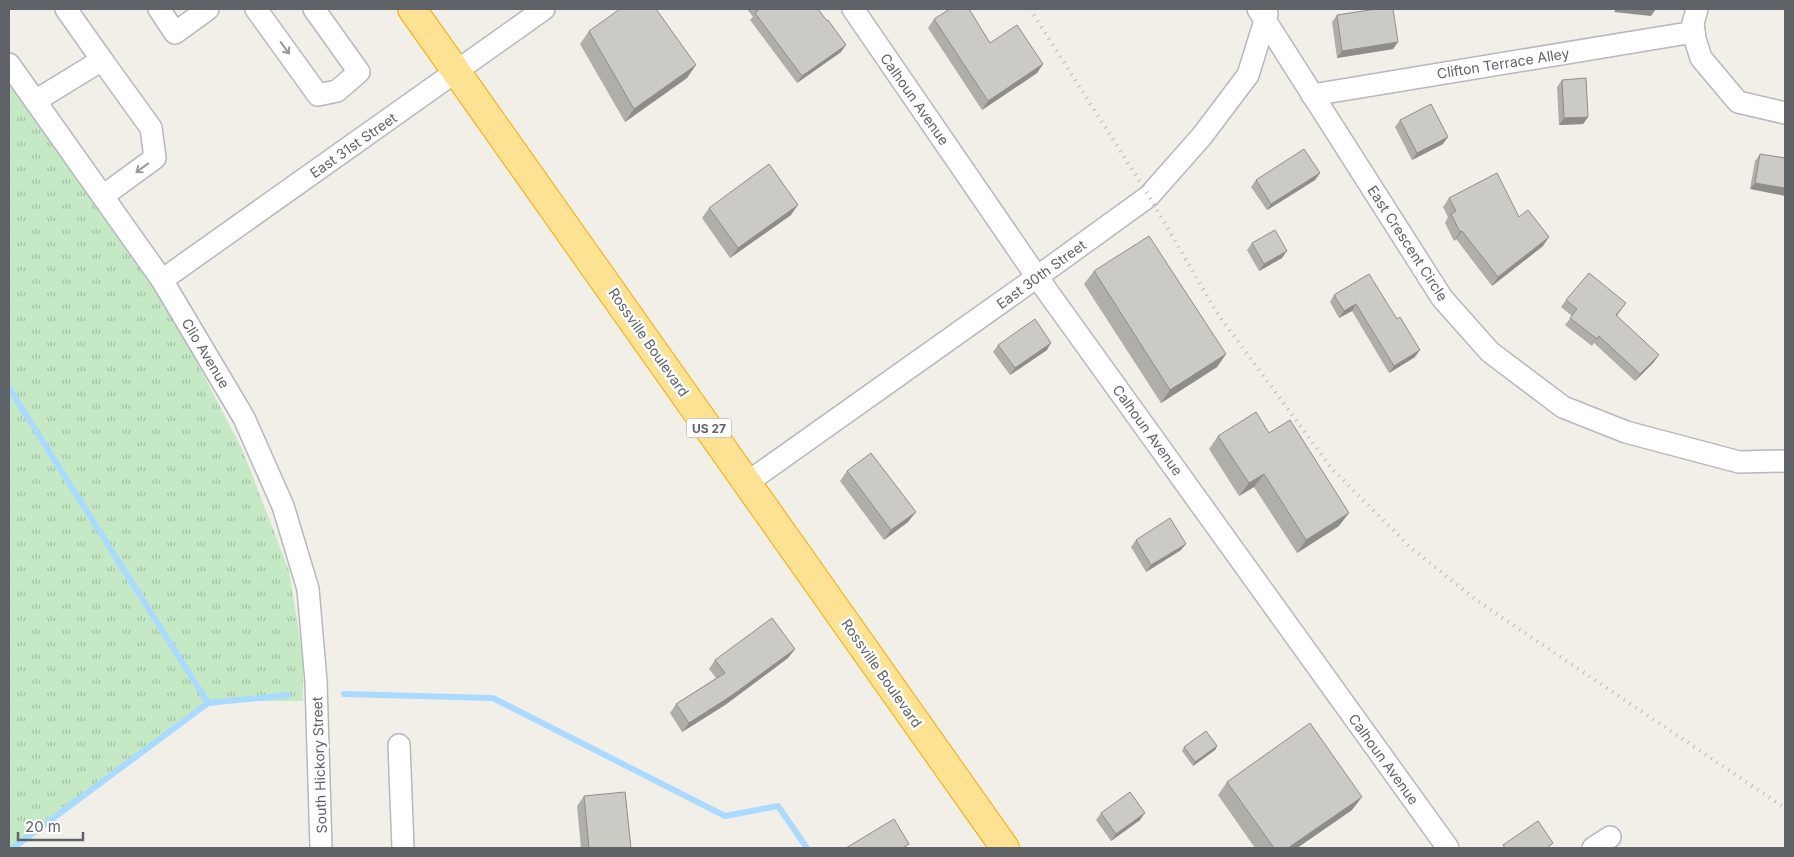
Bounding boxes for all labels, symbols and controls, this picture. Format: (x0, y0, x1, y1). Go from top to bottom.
one-way arrow (280, 41, 290, 55)
street label: Clifton Terrace Alley (1436, 44, 1571, 82)
street label: Calhoun Avenue (877, 50, 953, 148)
street label: East 31st Street (306, 109, 400, 181)
one-way arrow (135, 163, 149, 173)
street label: East Crescent Circle (1364, 182, 1452, 304)
street label: East 30th Street (993, 236, 1089, 312)
street label: Rossville Boulevard (605, 284, 693, 400)
street label: Clio Avenue (178, 315, 234, 391)
street label: Calhoun Avenue (1109, 381, 1187, 479)
road number: US 27 (686, 418, 732, 438)
street label: Rossville Boulevard (838, 615, 926, 731)
street label: South Hickory Street (308, 696, 330, 834)
street label: Calhoun Avenue (1345, 710, 1423, 808)
scale bar (18, 810, 82, 842)
text: 20 m (25, 817, 61, 836)

